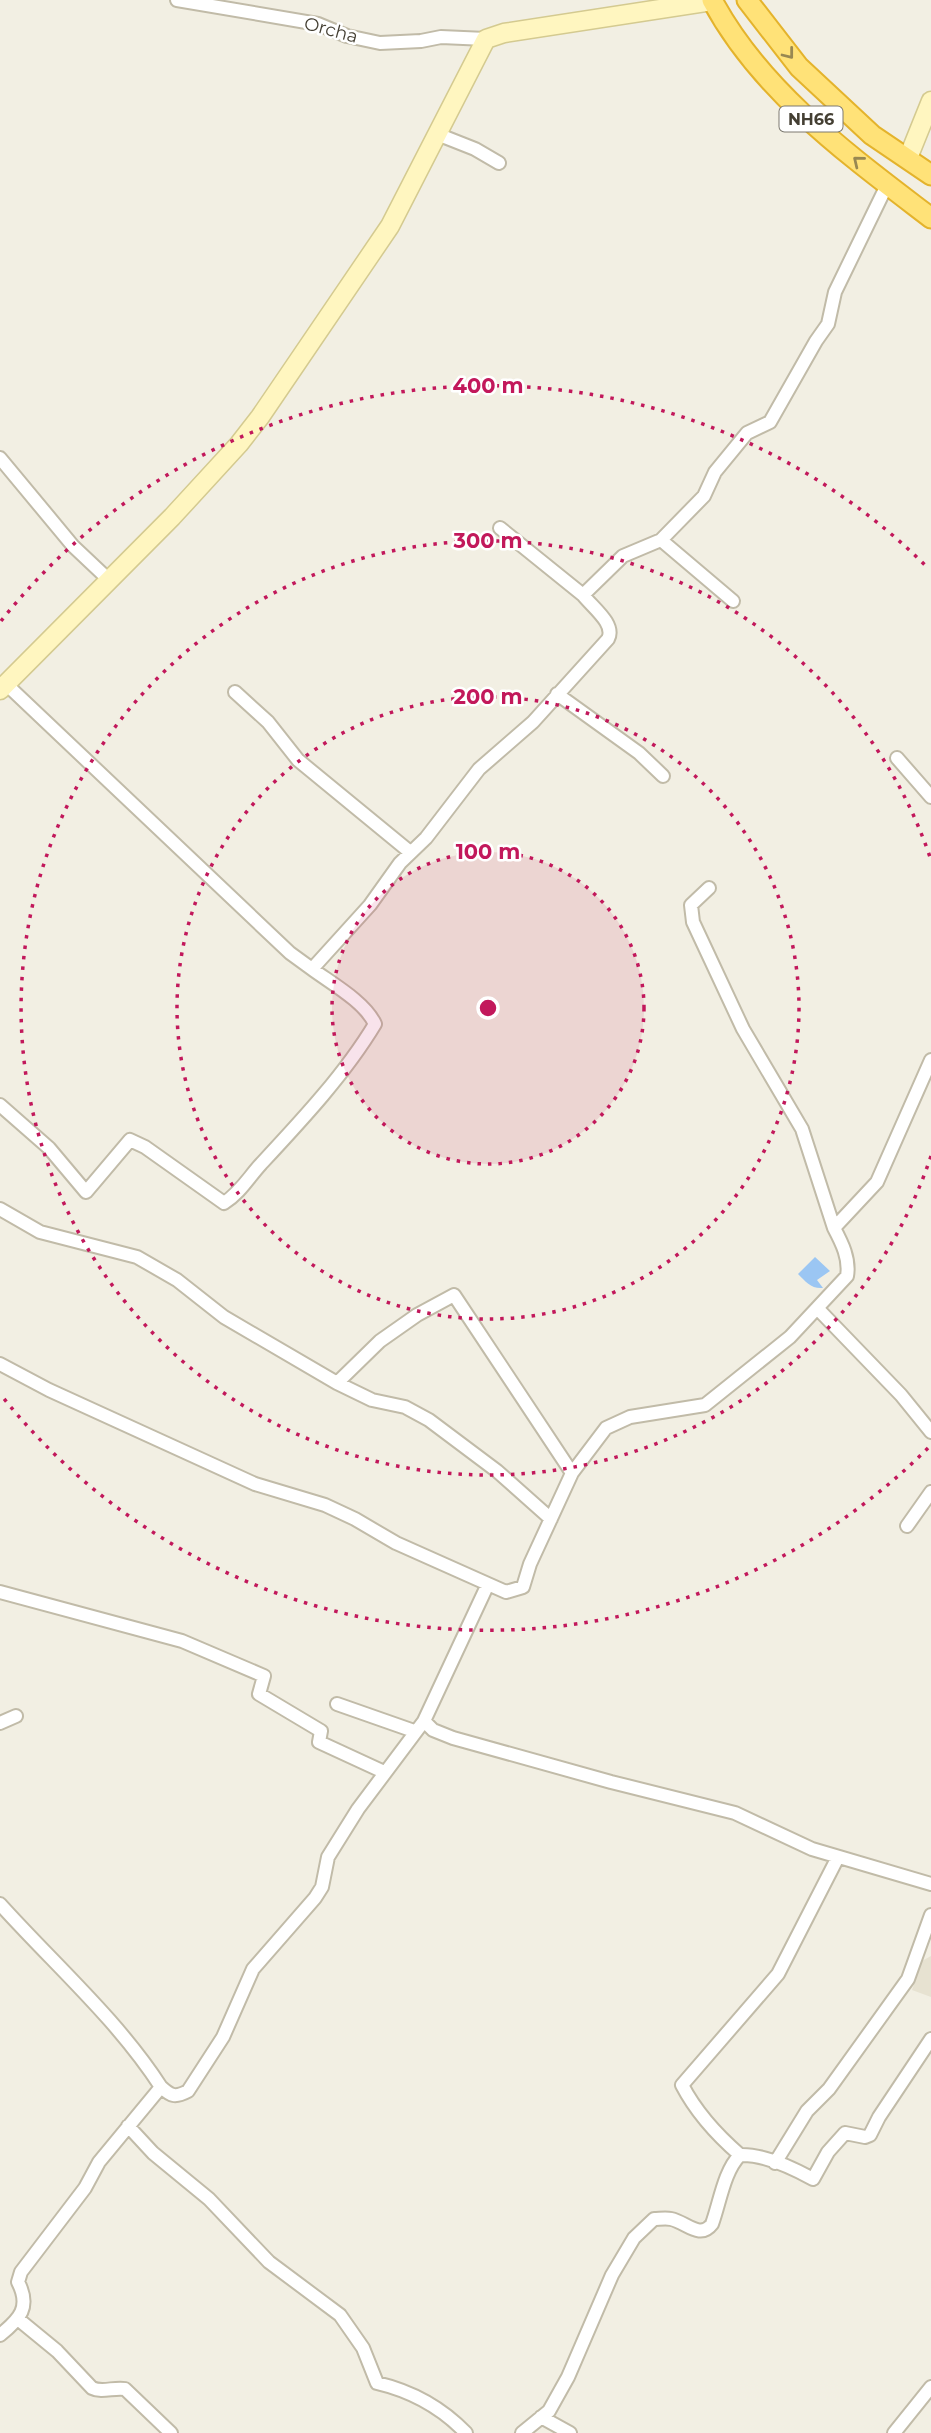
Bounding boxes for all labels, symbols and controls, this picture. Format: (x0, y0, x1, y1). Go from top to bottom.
street label: Orcha (302, 12, 360, 48)
one-way arrow (781, 45, 793, 58)
road number: NH66 (780, 106, 842, 132)
one-way arrow (853, 157, 865, 170)
text: 400 m (453, 373, 523, 398)
text: 300 m (453, 528, 522, 553)
text: 200 m (454, 684, 522, 709)
text: 100 m (456, 839, 520, 864)
centre of rings (476, 996, 500, 1020)

